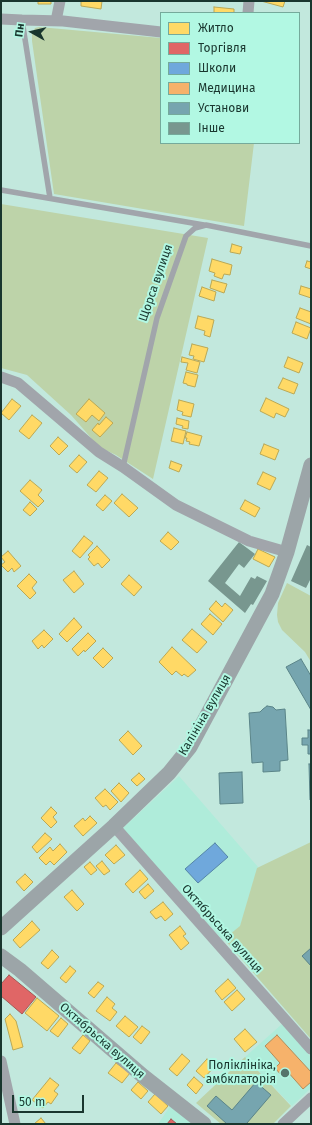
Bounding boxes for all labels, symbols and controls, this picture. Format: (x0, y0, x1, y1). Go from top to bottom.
north arrow (12, 12, 52, 52)
legend (160, 12, 300, 144)
text: Житло (198, 21, 234, 35)
text: Пн (12, 23, 27, 38)
text: Торгівля (198, 41, 246, 55)
text: Школи (198, 61, 236, 75)
text: Медицина (198, 81, 256, 95)
text: Установи (198, 101, 249, 115)
text: Інше (198, 121, 225, 135)
street label: Щорса вулиця (136, 243, 176, 323)
street label: Калініна вулиця (176, 672, 234, 758)
street label: Октябрьська вулиця (178, 882, 266, 976)
street label: Октябрьска вулиця (56, 1000, 148, 1082)
place label: Поліклініка, амбклаторія (206, 1059, 276, 1087)
marker: Поліклініка, амбклаторія (279, 1067, 291, 1079)
scale bar (14, 1087, 86, 1113)
text: 50 m (19, 1095, 45, 1109)

